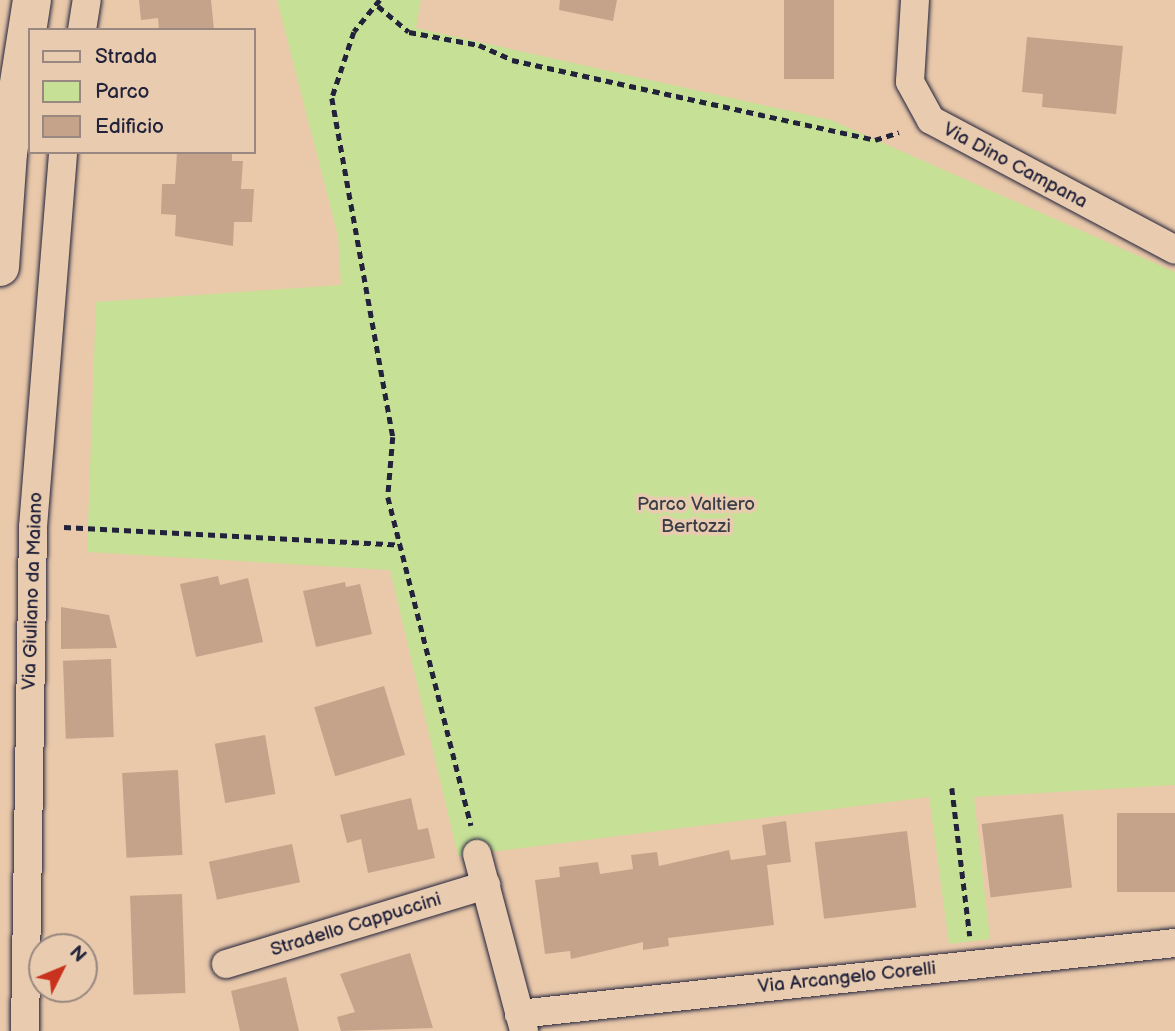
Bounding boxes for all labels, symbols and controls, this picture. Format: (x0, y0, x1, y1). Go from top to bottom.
legend (28, 28, 256, 154)
text: Strada (95, 44, 157, 69)
text: Parco (95, 79, 150, 104)
text: Edificio (95, 114, 164, 139)
street label: Via Dino Campana (939, 118, 1091, 214)
street label: Via Giuliano da Maiano (18, 492, 48, 690)
park label: Parco Valtiero Bertozzi (637, 494, 755, 538)
street label: Stradello Cappuccini (268, 888, 444, 962)
north arrow (28, 933, 98, 1003)
text: N (64, 942, 91, 968)
street label: Via Arcangelo Corelli (757, 957, 937, 999)

